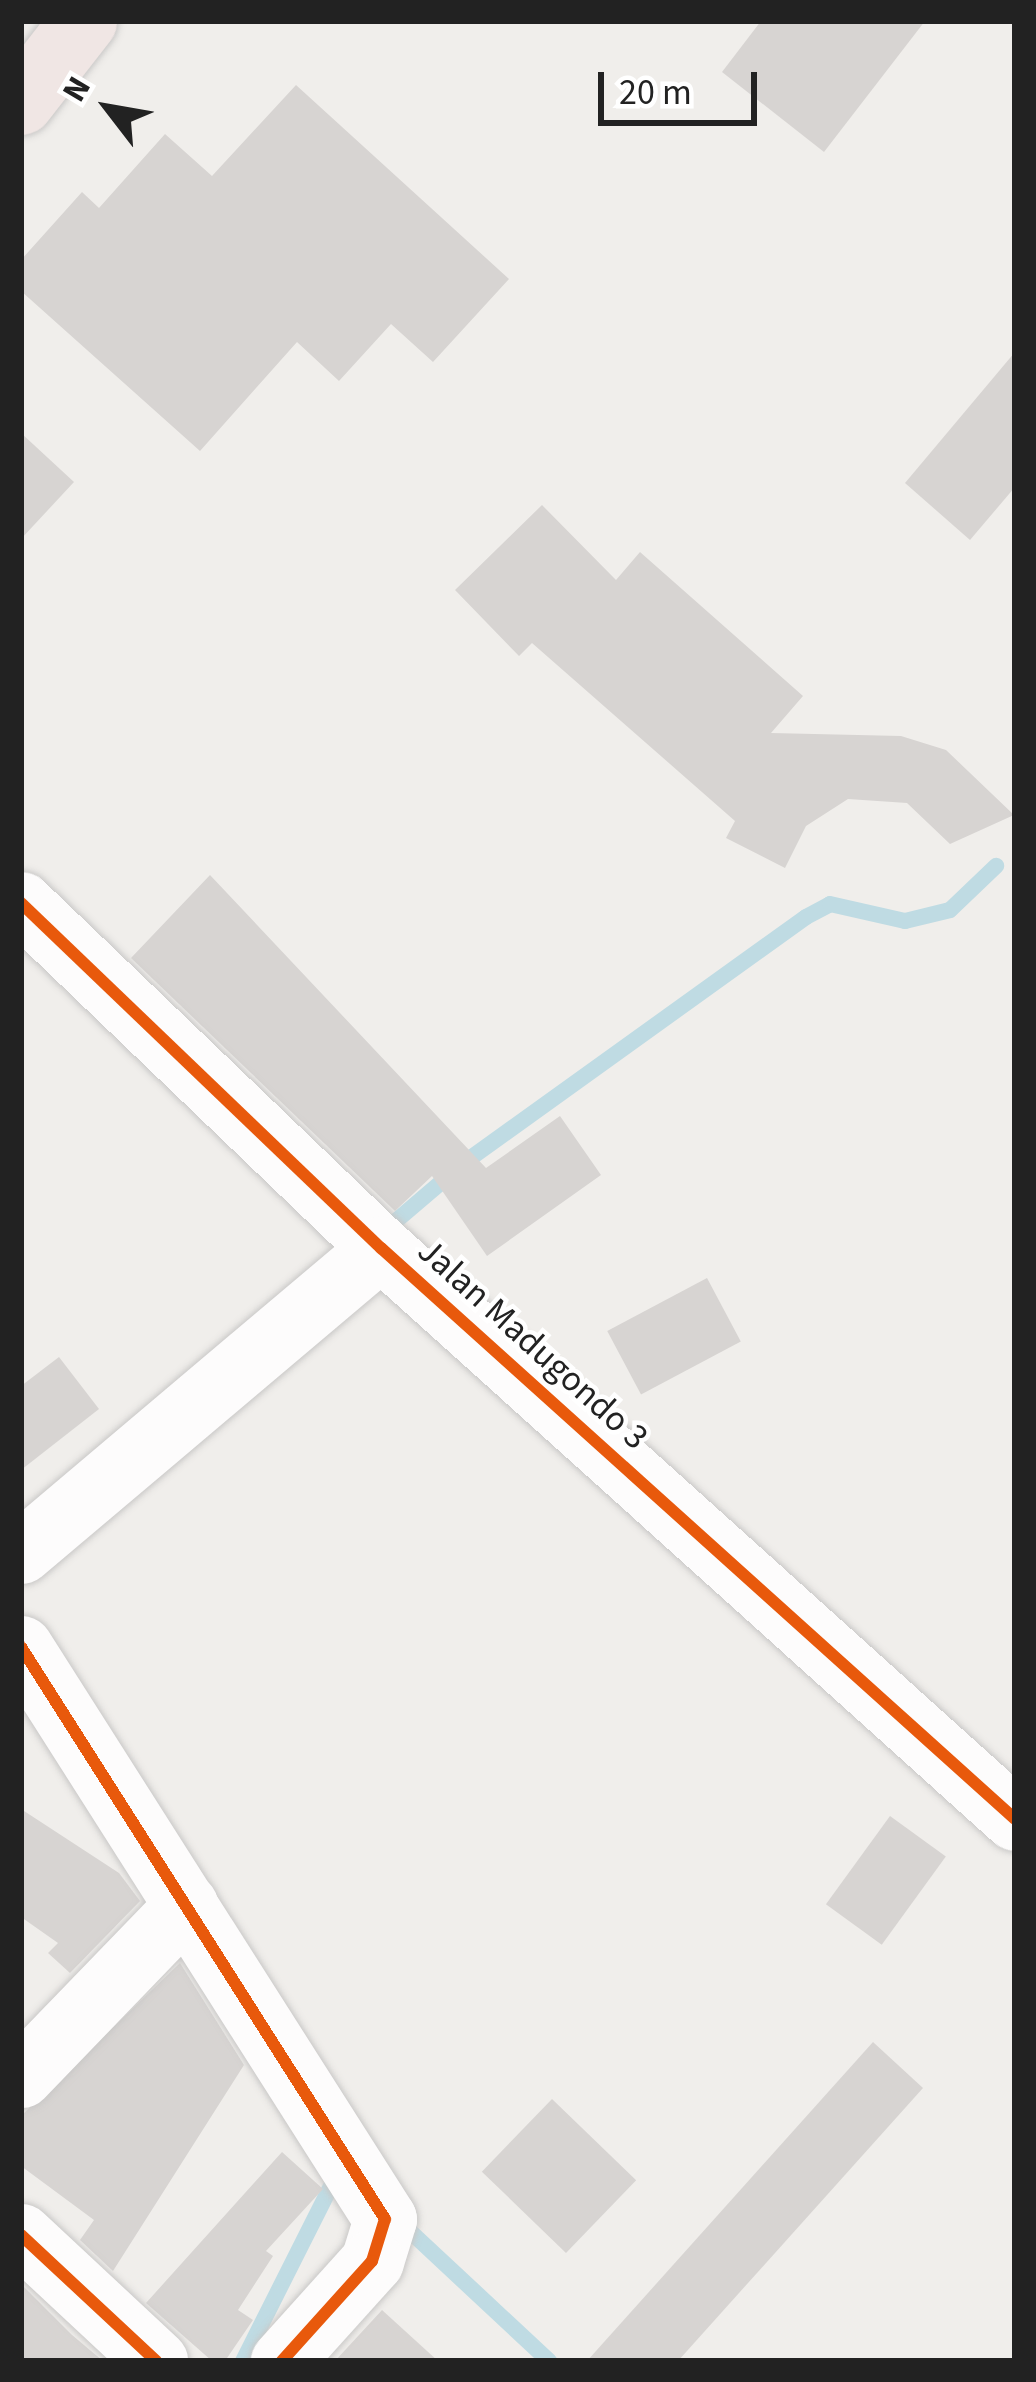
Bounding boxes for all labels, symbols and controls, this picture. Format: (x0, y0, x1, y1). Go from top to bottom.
north arrow (48, 48, 168, 168)
scale bar (604, 48, 763, 122)
text: 20 m (619, 67, 692, 118)
text: N (51, 68, 103, 111)
street label: Jalan Madugondo 3 (409, 1229, 657, 1459)

